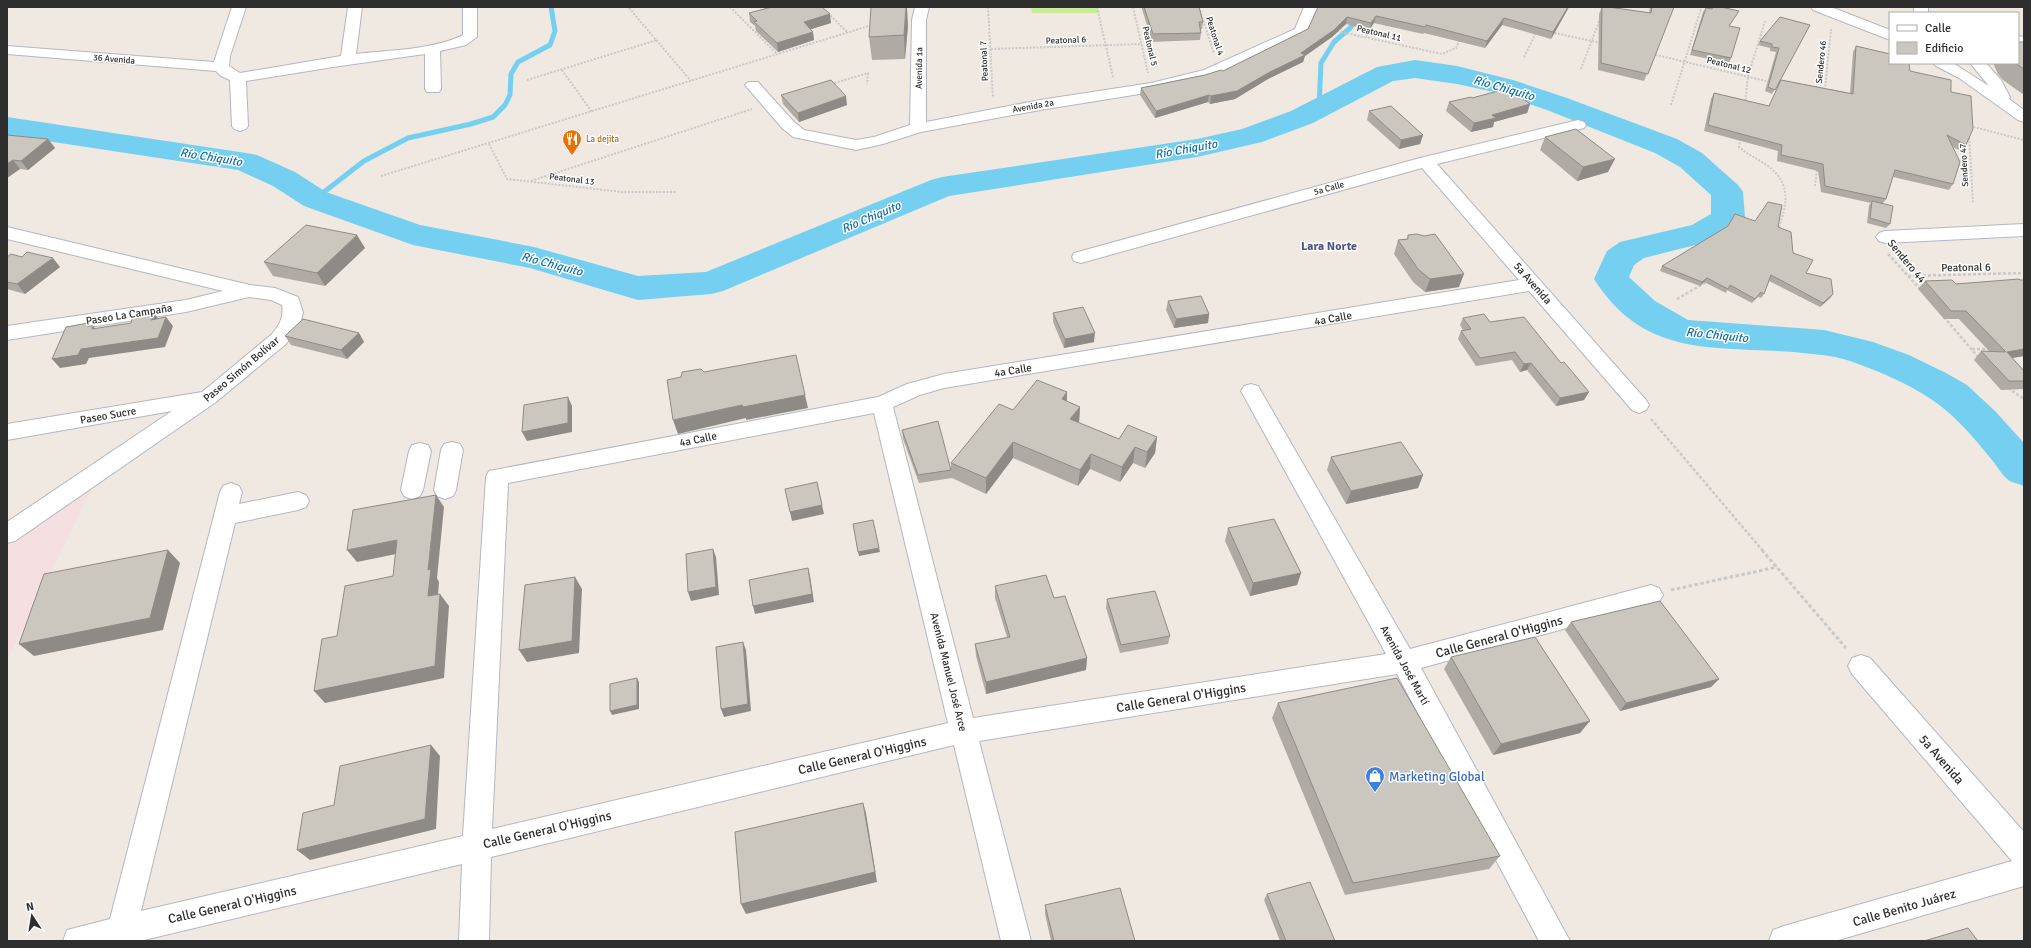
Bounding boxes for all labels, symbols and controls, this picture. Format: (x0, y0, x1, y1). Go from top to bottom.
legend (1889, 12, 2019, 64)
street label: Peatonal 4 (1203, 15, 1226, 57)
text: Calle (1925, 21, 1951, 36)
street label: Peatonal 11 (1356, 23, 1402, 44)
street label: Peatonal 5 (1140, 25, 1159, 67)
street label: Peatonal 6 (1046, 34, 1087, 47)
street label: Peatonal 7 (978, 40, 991, 81)
street label: Sendero 46 (1814, 40, 1829, 84)
text: Edificio (1925, 41, 1963, 56)
street label: Avenida 1a (914, 47, 925, 89)
street label: 36 Avenida (92, 52, 136, 67)
street label: Peatonal 12 (1706, 55, 1752, 76)
water label: Río Chiquito (1472, 73, 1537, 105)
street label: Avenida 2a (1011, 97, 1055, 116)
restaurant icon: La dejita (561, 128, 583, 156)
place label: La dejita (586, 134, 619, 145)
water label: Río Chiquito (1154, 137, 1219, 162)
street label: Sendero 47 (1958, 143, 1971, 187)
water label: Río Chiquito (179, 145, 244, 170)
street label: Peatonal 13 (549, 171, 595, 188)
street label: 5a Calle (1313, 179, 1346, 198)
water label: Río Chiquito (839, 198, 904, 237)
street label: Sendero 44 (1885, 237, 1929, 286)
district label: Lara Norte (1301, 239, 1357, 254)
water label: Río Chiquito (520, 249, 585, 280)
street label: 5a Avenida (1511, 260, 1555, 307)
street label: Peatonal 6 (1941, 261, 1991, 274)
street label: Paseo La Campaña (85, 301, 174, 328)
street label: 4a Calle (1313, 309, 1353, 328)
water label: Río Chiquito (1685, 325, 1750, 346)
street label: Paseo Simón Bolívar (201, 334, 282, 405)
street label: 4a Calle (993, 361, 1033, 380)
street label: Paseo Sucre (79, 404, 137, 427)
street label: 4a Calle (678, 430, 718, 449)
street label: Avenida Manuel José Arce (927, 611, 970, 733)
street label: Calle General O'Higgins (1434, 612, 1565, 662)
street label: Avenida José Martí (1377, 623, 1432, 707)
street label: Calle General O'Higgins (1115, 680, 1247, 716)
street label: 5a Avenida (1915, 732, 1967, 788)
street label: Calle General O'Higgins (797, 733, 928, 779)
shop icon: Marketing Global (1364, 765, 1386, 793)
place label: Marketing Global (1389, 769, 1485, 785)
street label: Calle General O'Higgins (482, 807, 613, 853)
street label: Calle General O'Higgins (167, 882, 298, 928)
street label: Calle Benito Juárez (1851, 886, 1958, 930)
north arrow (12, 896, 52, 936)
text: N (25, 900, 35, 914)

